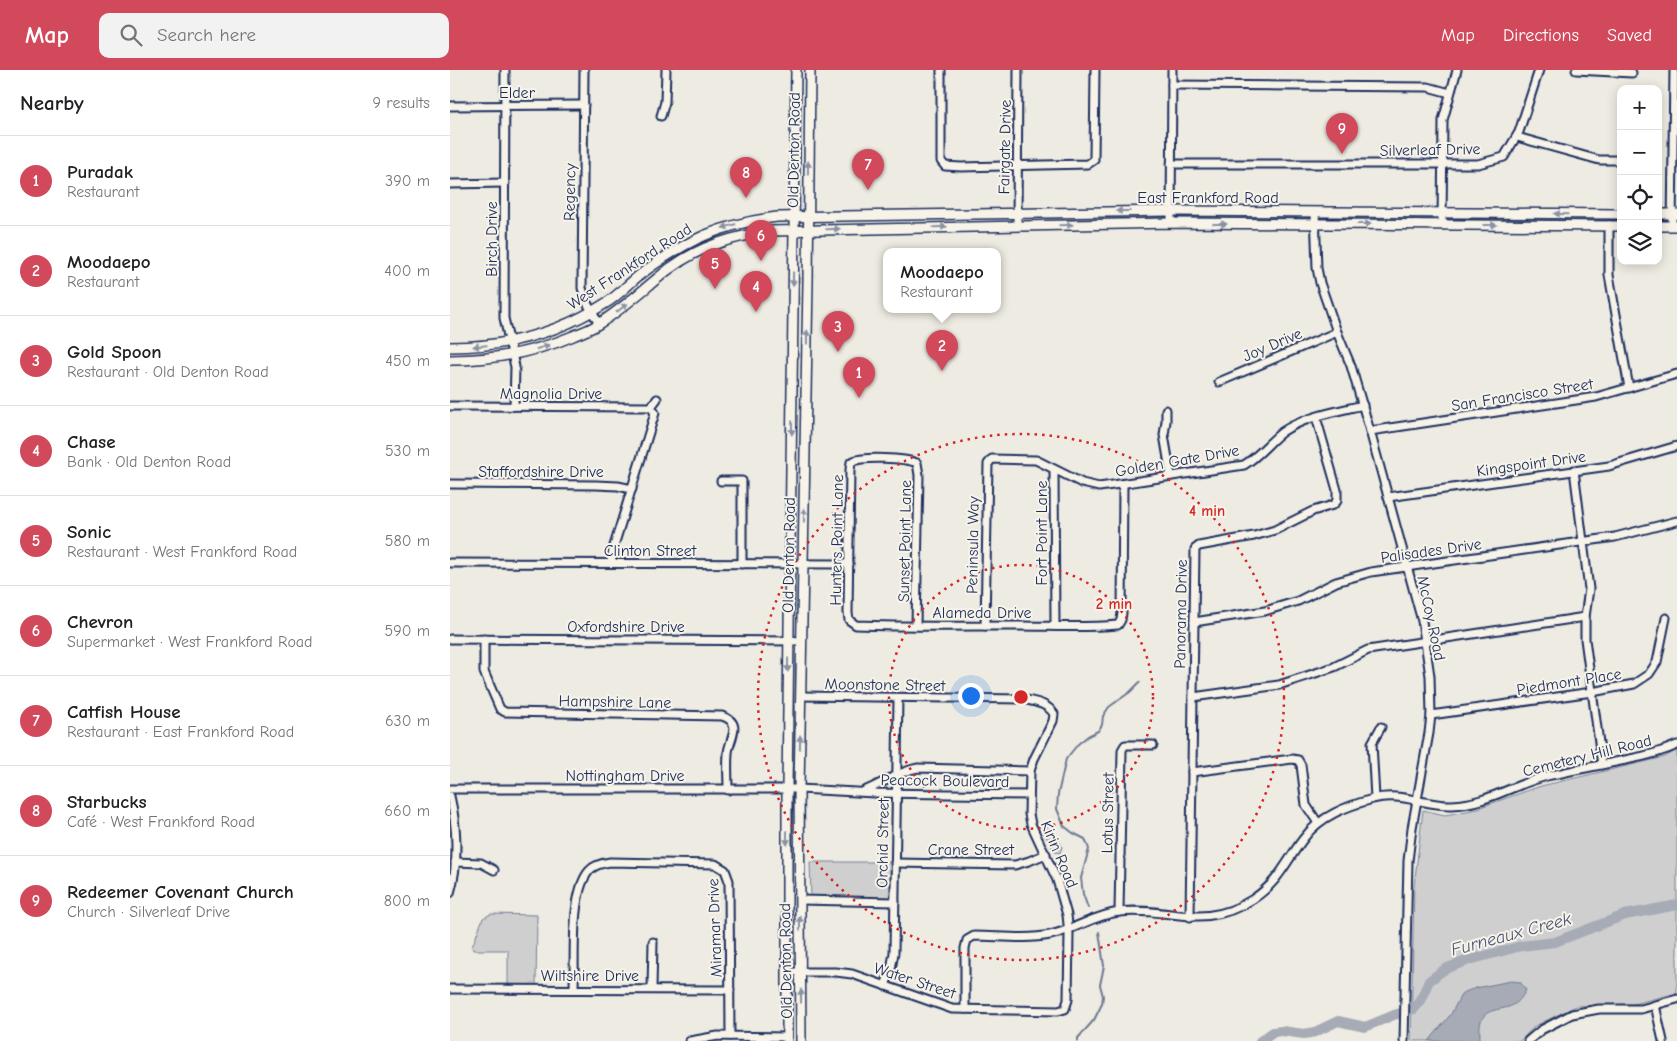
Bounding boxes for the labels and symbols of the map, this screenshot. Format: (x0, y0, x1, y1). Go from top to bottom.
street label: Elder (499, 84, 536, 102)
street label: Old Denton Road (784, 92, 804, 208)
street label: Fairgate Drive (995, 100, 1015, 195)
pin: 9 (1326, 113, 1358, 154)
street label: Silverleaf Drive (1380, 140, 1481, 160)
pin: 7 (852, 149, 884, 190)
pin: 8 (730, 157, 762, 198)
one-way arrow (804, 159, 812, 175)
street label: Regency (560, 162, 580, 221)
street label: East Frankford Road (1137, 189, 1279, 207)
street label: Birch Drive (483, 201, 501, 277)
one-way arrow (1114, 208, 1130, 216)
one-way arrow (1552, 210, 1568, 218)
street label: West Frankford Road (564, 220, 695, 314)
pin: 6 (745, 220, 777, 261)
one-way arrow (1212, 220, 1228, 228)
one-way arrow (1356, 220, 1372, 228)
one-way arrow (1058, 221, 1074, 229)
one-way arrow (1483, 221, 1499, 229)
one-way arrow (722, 222, 737, 230)
one-way arrow (933, 222, 949, 230)
one-way arrow (826, 225, 842, 233)
pin: 5 (699, 248, 731, 289)
pin: 4 (740, 271, 772, 312)
one-way arrow (789, 271, 797, 287)
one-way arrow (615, 302, 628, 313)
pin: 3 (822, 311, 854, 352)
street label: Joy Drive (1240, 324, 1305, 365)
one-way arrow (804, 329, 812, 345)
pin: 2 (926, 330, 958, 371)
one-way arrow (472, 342, 488, 350)
one-way arrow (536, 343, 551, 351)
pin: 1 (843, 357, 875, 398)
street label: San Francisco Street (1450, 375, 1595, 415)
street label: Magnolia Drive (500, 385, 602, 403)
one-way arrow (787, 420, 795, 436)
street label: Golden Gate Drive (1114, 441, 1241, 481)
street label: Kingspoint Drive (1475, 447, 1587, 481)
street label: Staffordshire Drive (478, 463, 604, 481)
street label: Hunters Point Lane (827, 474, 847, 606)
street label: Sunset Point Lane (895, 480, 915, 602)
street label: Fort Point Lane (1033, 480, 1051, 586)
street label: Peninsula Way (963, 495, 983, 594)
street label: Old Denton Road (779, 497, 799, 613)
text: 4 min (1189, 502, 1225, 520)
one-way arrow (800, 507, 808, 523)
street label: Palisades Drive (1380, 535, 1483, 567)
street label: Clinton Street (604, 542, 697, 560)
street label: Panorama Drive (1171, 559, 1191, 669)
street label: McCoy Road (1413, 574, 1449, 662)
text: 2 min (1096, 595, 1132, 613)
street label: Alameda Drive (933, 604, 1031, 622)
street label: Oxfordshire Drive (567, 618, 685, 636)
one-way arrow (784, 658, 792, 674)
street label: Piedmont Place (1515, 665, 1623, 699)
street label: Moonstone Street (824, 675, 946, 695)
your location (958, 683, 984, 709)
centre of rings (1012, 688, 1030, 706)
street label: Hampshire Lane (559, 692, 671, 712)
street label: Cemetery Hill Road (1521, 731, 1654, 781)
one-way arrow (796, 734, 804, 750)
street label: Nottingham Drive (566, 767, 684, 785)
street label: Peacock Boulevard (881, 771, 1009, 791)
street label: Lotus Street (1098, 772, 1118, 854)
street label: Orchid Street (873, 797, 893, 888)
street label: Kirin Road (1037, 818, 1081, 891)
one-way arrow (783, 830, 791, 846)
street label: Crane Street (928, 841, 1015, 859)
street label: Miramar Drive (704, 878, 726, 978)
street label: Old Denton Road (776, 903, 796, 1019)
water label: Furneaux Creek (1449, 908, 1574, 961)
one-way arrow (796, 915, 804, 931)
street label: Water Street (872, 959, 958, 1003)
street label: Wiltshire Drive (541, 967, 639, 985)
one-way arrow (797, 988, 805, 1004)

